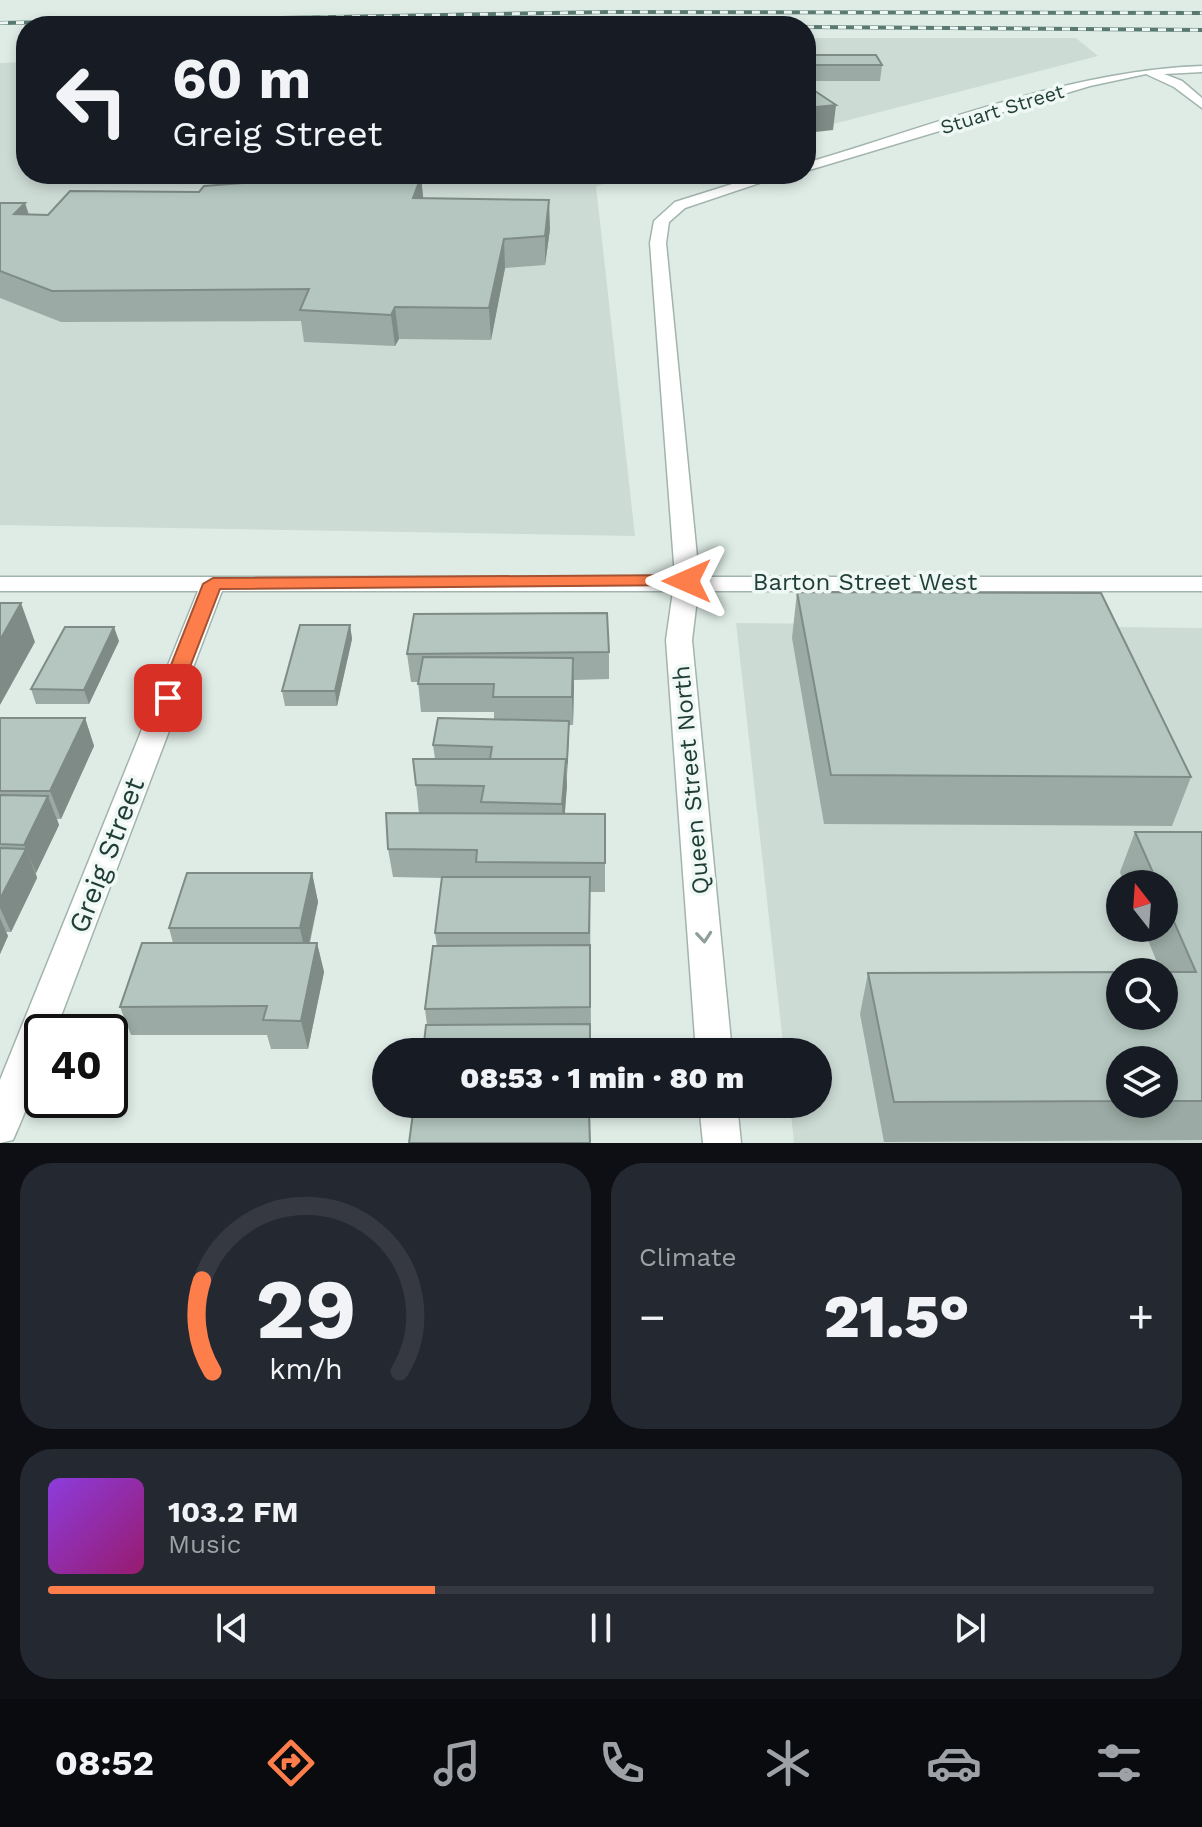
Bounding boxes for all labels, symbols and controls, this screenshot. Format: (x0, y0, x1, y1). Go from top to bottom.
text: 60 m (172, 46, 311, 112)
icon: left (40, 48, 144, 152)
street label: Stuart Street (937, 79, 1067, 139)
text: Greig Street (172, 113, 382, 155)
position arrow (645, 539, 729, 623)
street label: Barton Street West (753, 568, 977, 596)
pin (134, 664, 202, 732)
street label: Queen Street North (667, 664, 715, 896)
icon: arrive (146, 676, 190, 720)
street label: Greig Street (62, 773, 151, 937)
north arrow (1106, 870, 1178, 942)
map controls (1106, 870, 1178, 1118)
one-way arrow (695, 931, 712, 944)
button: search (1106, 958, 1178, 1030)
speed limit sign: 40 (24, 1014, 128, 1118)
button: layers (1106, 1046, 1178, 1118)
text: 08:53 · 1 min · 80 m (460, 1060, 744, 1095)
text: Climate (639, 1242, 737, 1272)
text: 29 (255, 1261, 356, 1358)
text: 21.5° (823, 1281, 970, 1352)
text: − (639, 1291, 666, 1343)
text: + (1127, 1291, 1154, 1343)
text: km/h (269, 1352, 342, 1386)
text: 103.2 FM (168, 1494, 299, 1529)
text: Music (168, 1529, 241, 1559)
icon: previous (210, 1606, 254, 1650)
icon: pause (579, 1606, 623, 1650)
icon: next (948, 1606, 992, 1650)
icon: directions (263, 1735, 319, 1791)
icon: music (429, 1735, 485, 1791)
icon: phone (594, 1735, 650, 1791)
icon: climate (760, 1735, 816, 1791)
icon: car (926, 1735, 982, 1791)
icon: filters (1091, 1735, 1147, 1791)
text: 08:52 (55, 1742, 154, 1784)

